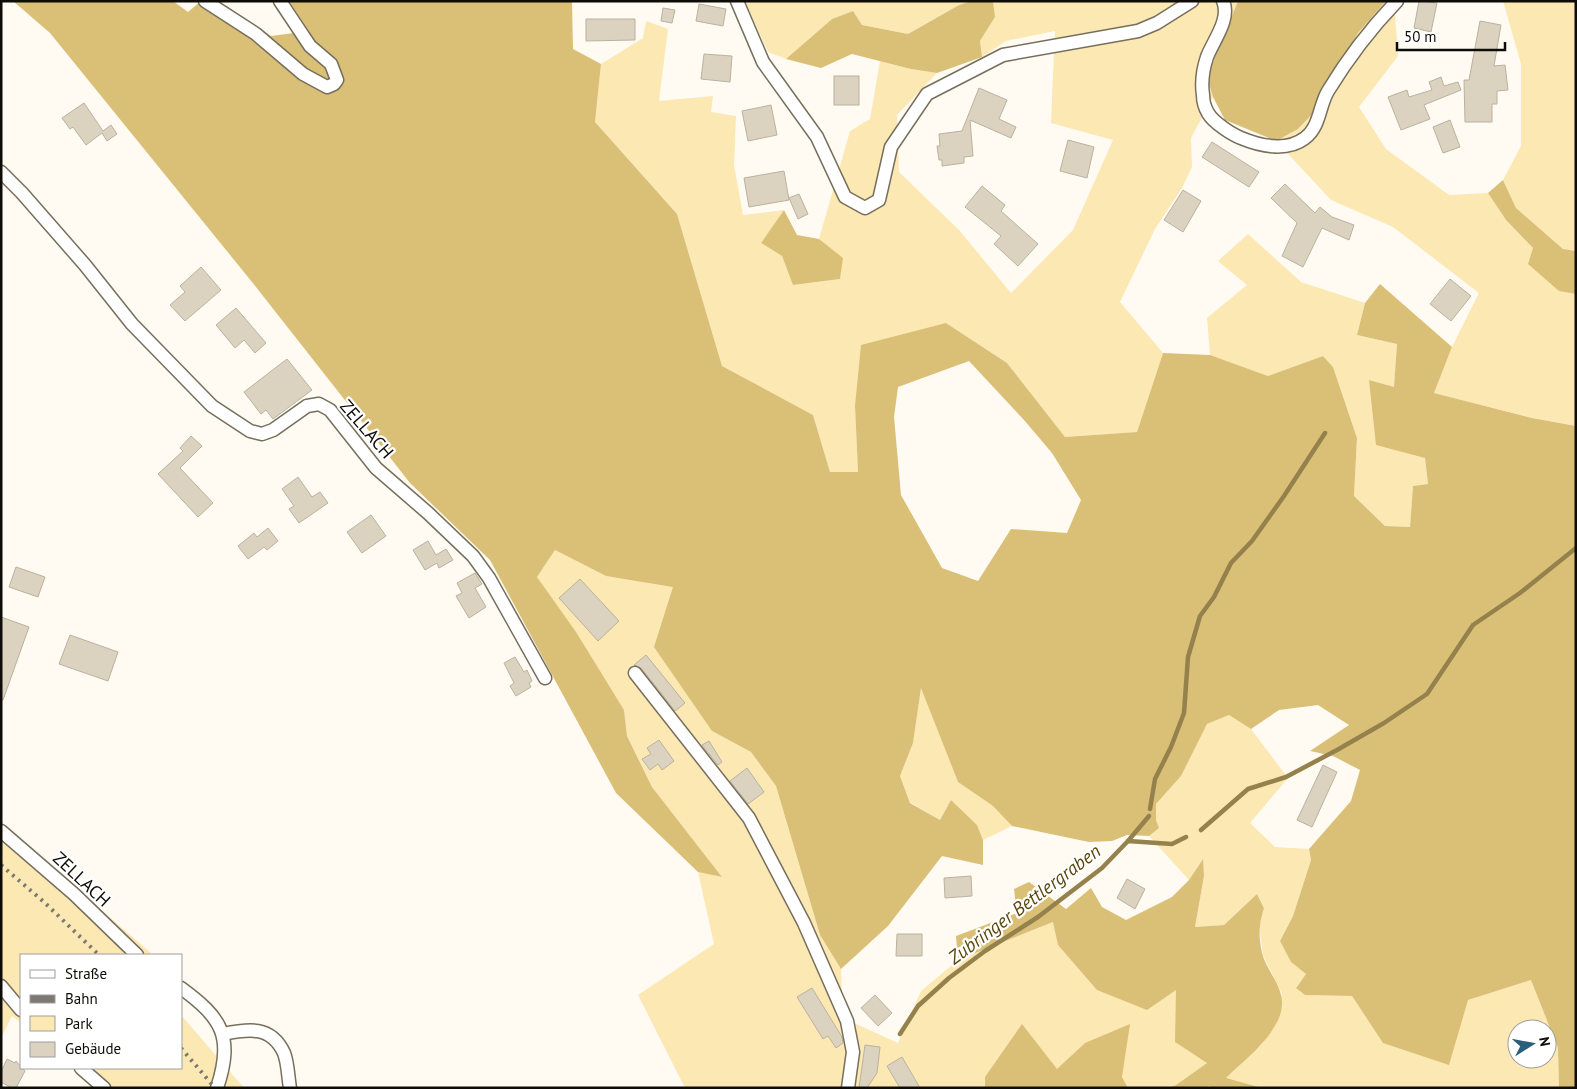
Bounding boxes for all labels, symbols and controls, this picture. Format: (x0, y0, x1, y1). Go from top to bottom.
scale bar (1397, 20, 1504, 52)
text: 50 m (1404, 27, 1437, 46)
street label: ZELLACH (335, 395, 399, 463)
water label: Zubringer Bettlergraben (942, 839, 1105, 970)
street label: ZELLACH (48, 847, 116, 911)
legend (20, 954, 182, 1069)
text: Straße (65, 964, 107, 983)
text: Bahn (65, 989, 98, 1008)
text: Park (65, 1014, 93, 1033)
north arrow (1507, 1019, 1557, 1069)
text: N (1535, 1035, 1554, 1048)
text: Gebäude (65, 1039, 121, 1058)

